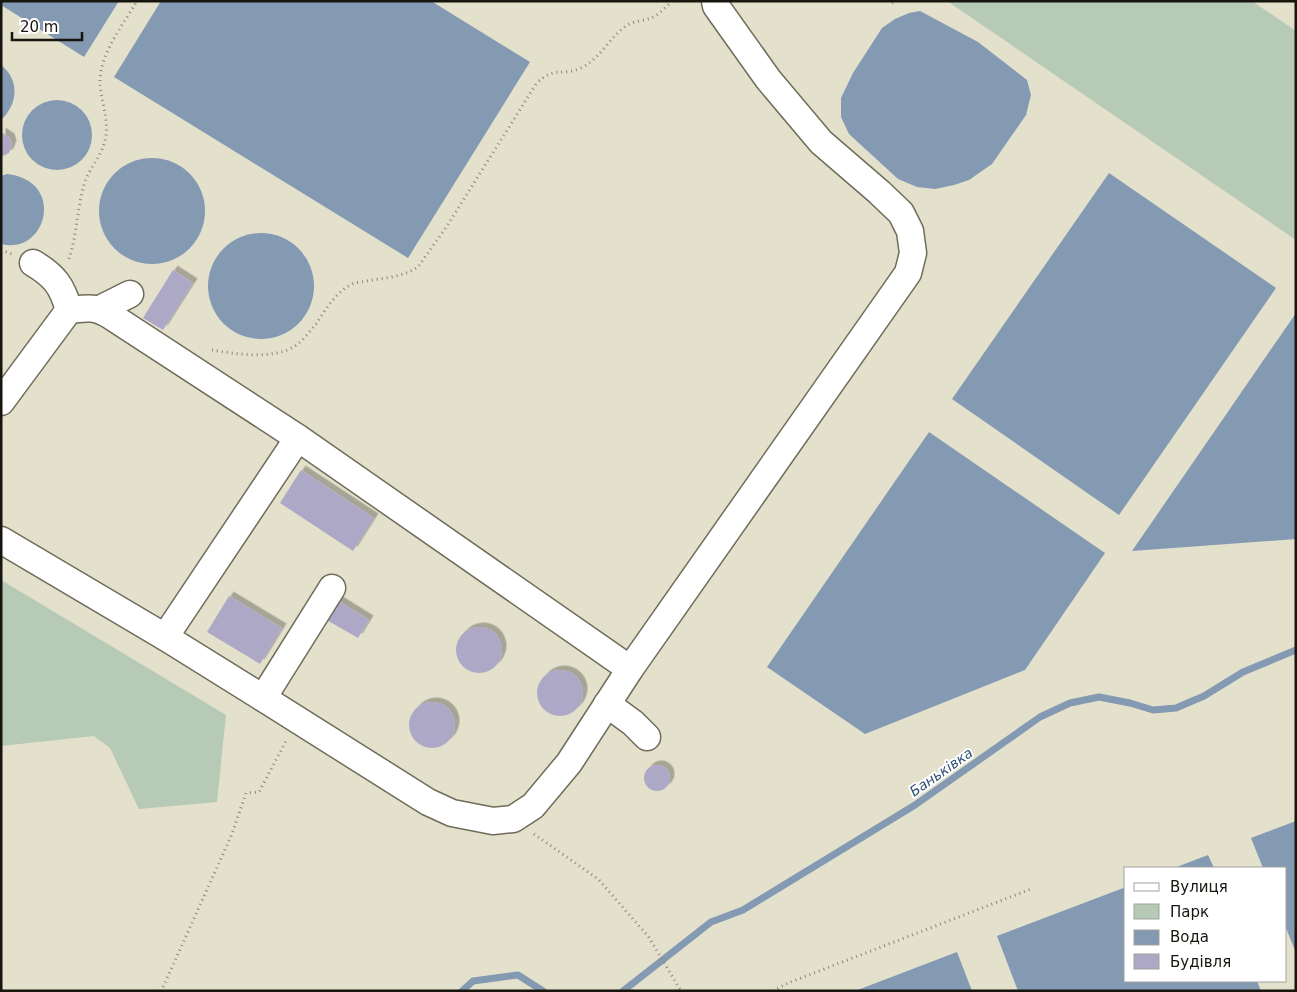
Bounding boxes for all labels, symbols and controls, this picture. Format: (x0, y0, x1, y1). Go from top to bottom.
scale bar (12, 10, 82, 42)
text: 20 m (20, 18, 58, 36)
water label: Баньківка (906, 744, 976, 800)
legend (1124, 867, 1287, 982)
text: Вулиця (1170, 878, 1228, 896)
text: Парк (1170, 903, 1209, 921)
text: Вода (1170, 928, 1209, 946)
text: Будівля (1170, 953, 1231, 971)

